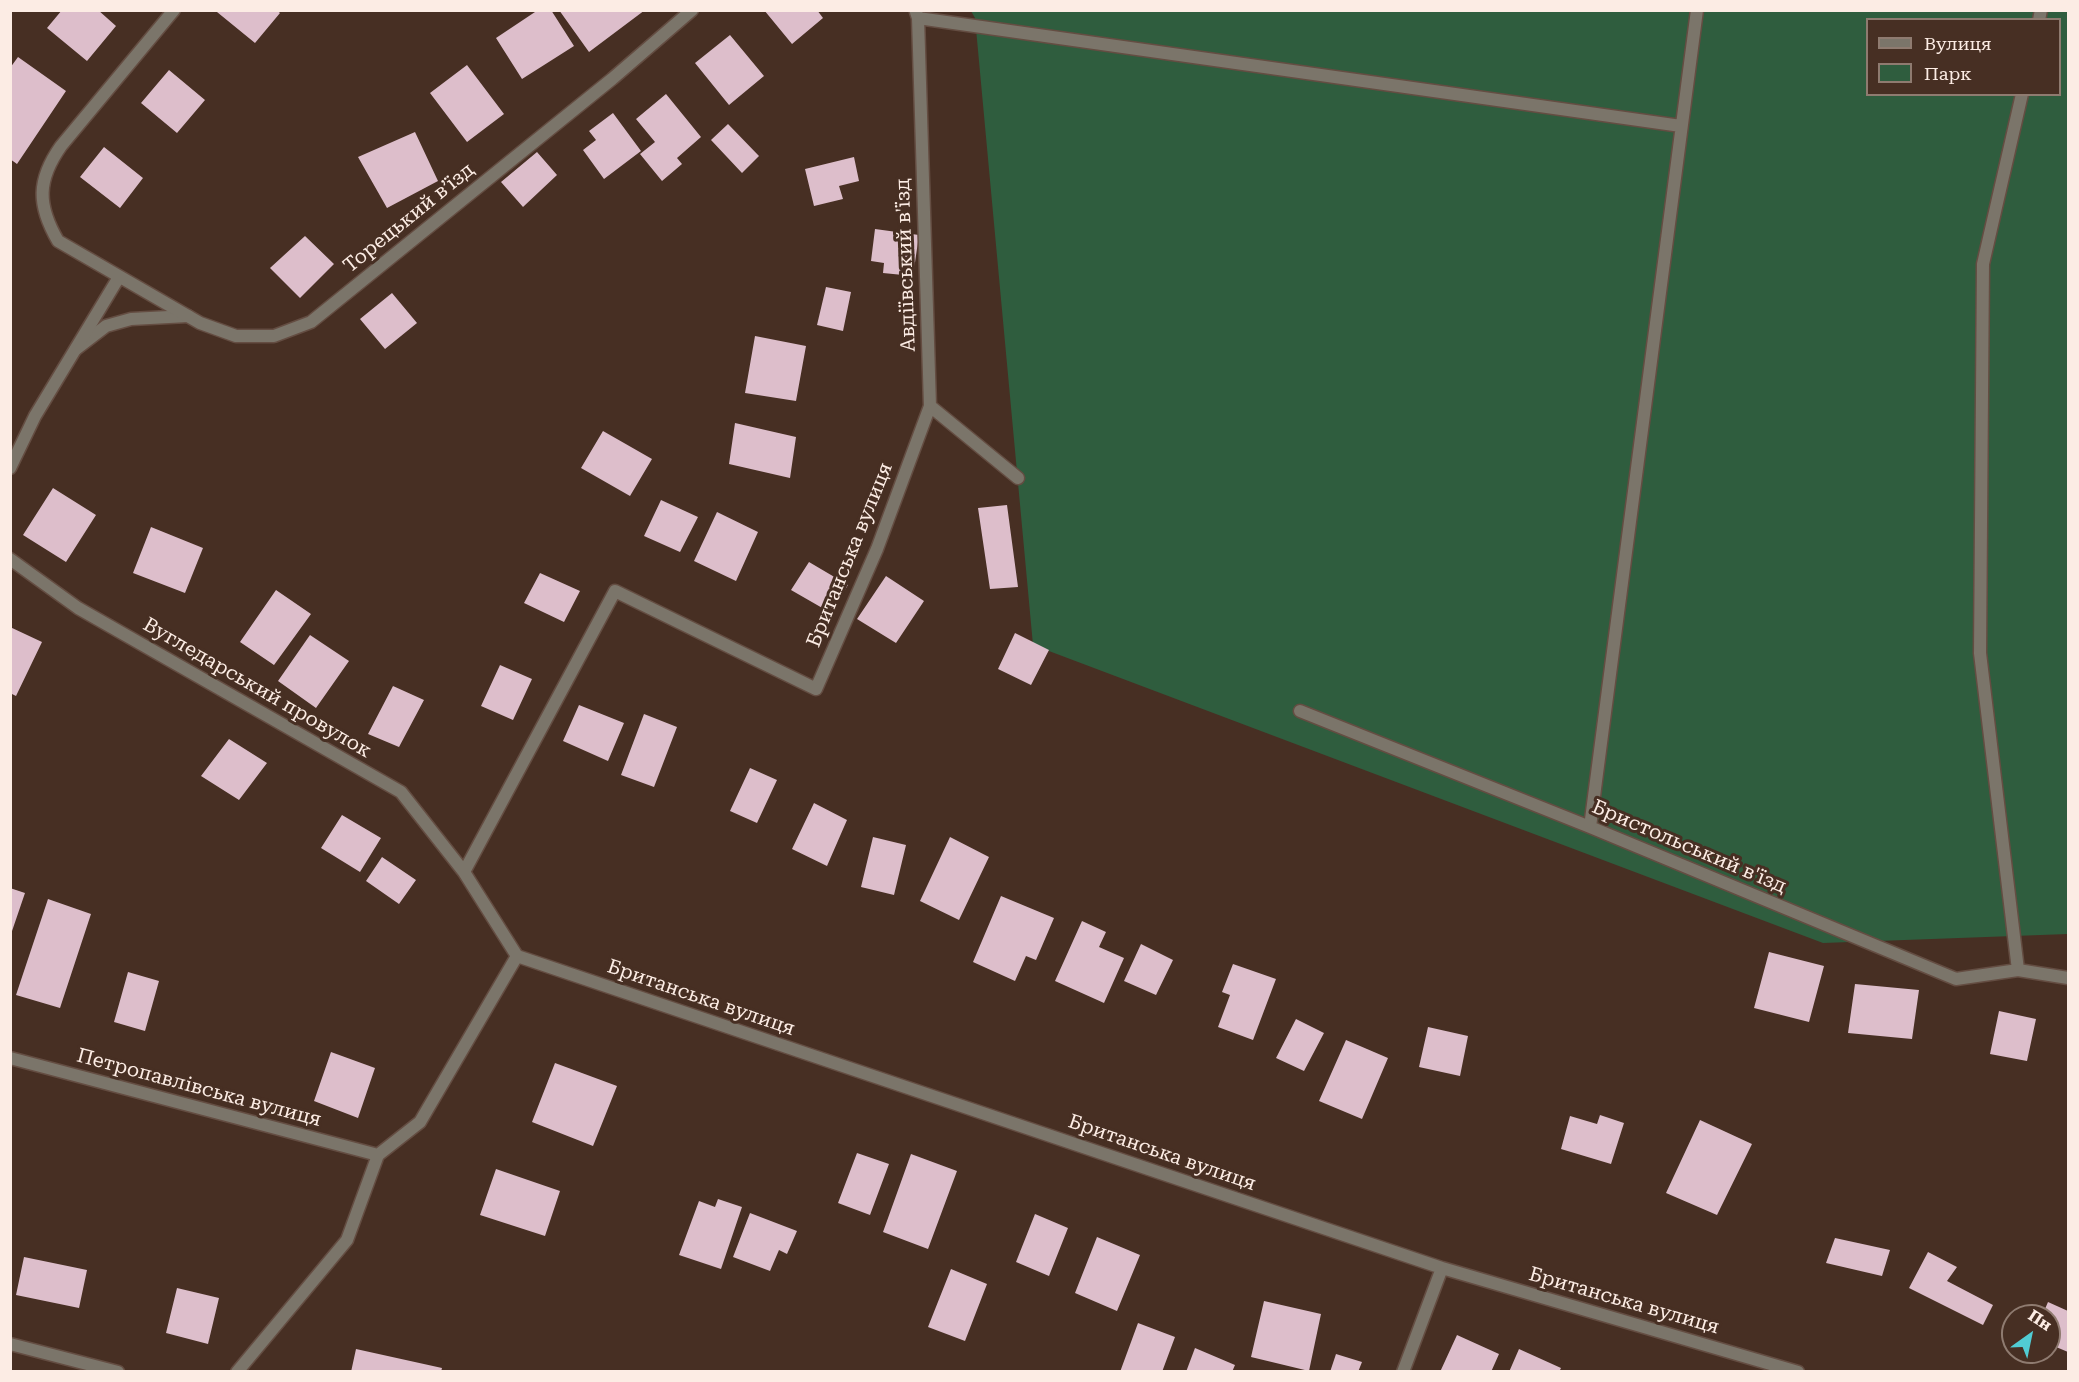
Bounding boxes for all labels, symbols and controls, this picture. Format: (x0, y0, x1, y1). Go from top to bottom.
legend (1866, 18, 2061, 96)
text: Вулиця (1924, 33, 1991, 54)
text: Парк (1924, 63, 1972, 84)
street label: Торецький в’їзд (339, 158, 479, 278)
street label: Авдіївський в'їзд (891, 178, 921, 352)
street label: Британська вулиця (802, 459, 898, 651)
street label: Вугледарський провулок (139, 613, 375, 763)
street label: Бристольський в'їзд (1588, 795, 1790, 899)
street label: Британська вулиця (604, 955, 798, 1041)
street label: Петропавлівська вулиця (74, 1044, 324, 1132)
street label: Британська вулиця (1065, 1110, 1259, 1196)
street label: Британська вулиця (1526, 1262, 1722, 1340)
north arrow (2001, 1304, 2061, 1364)
text: Пн (2025, 1306, 2055, 1335)

